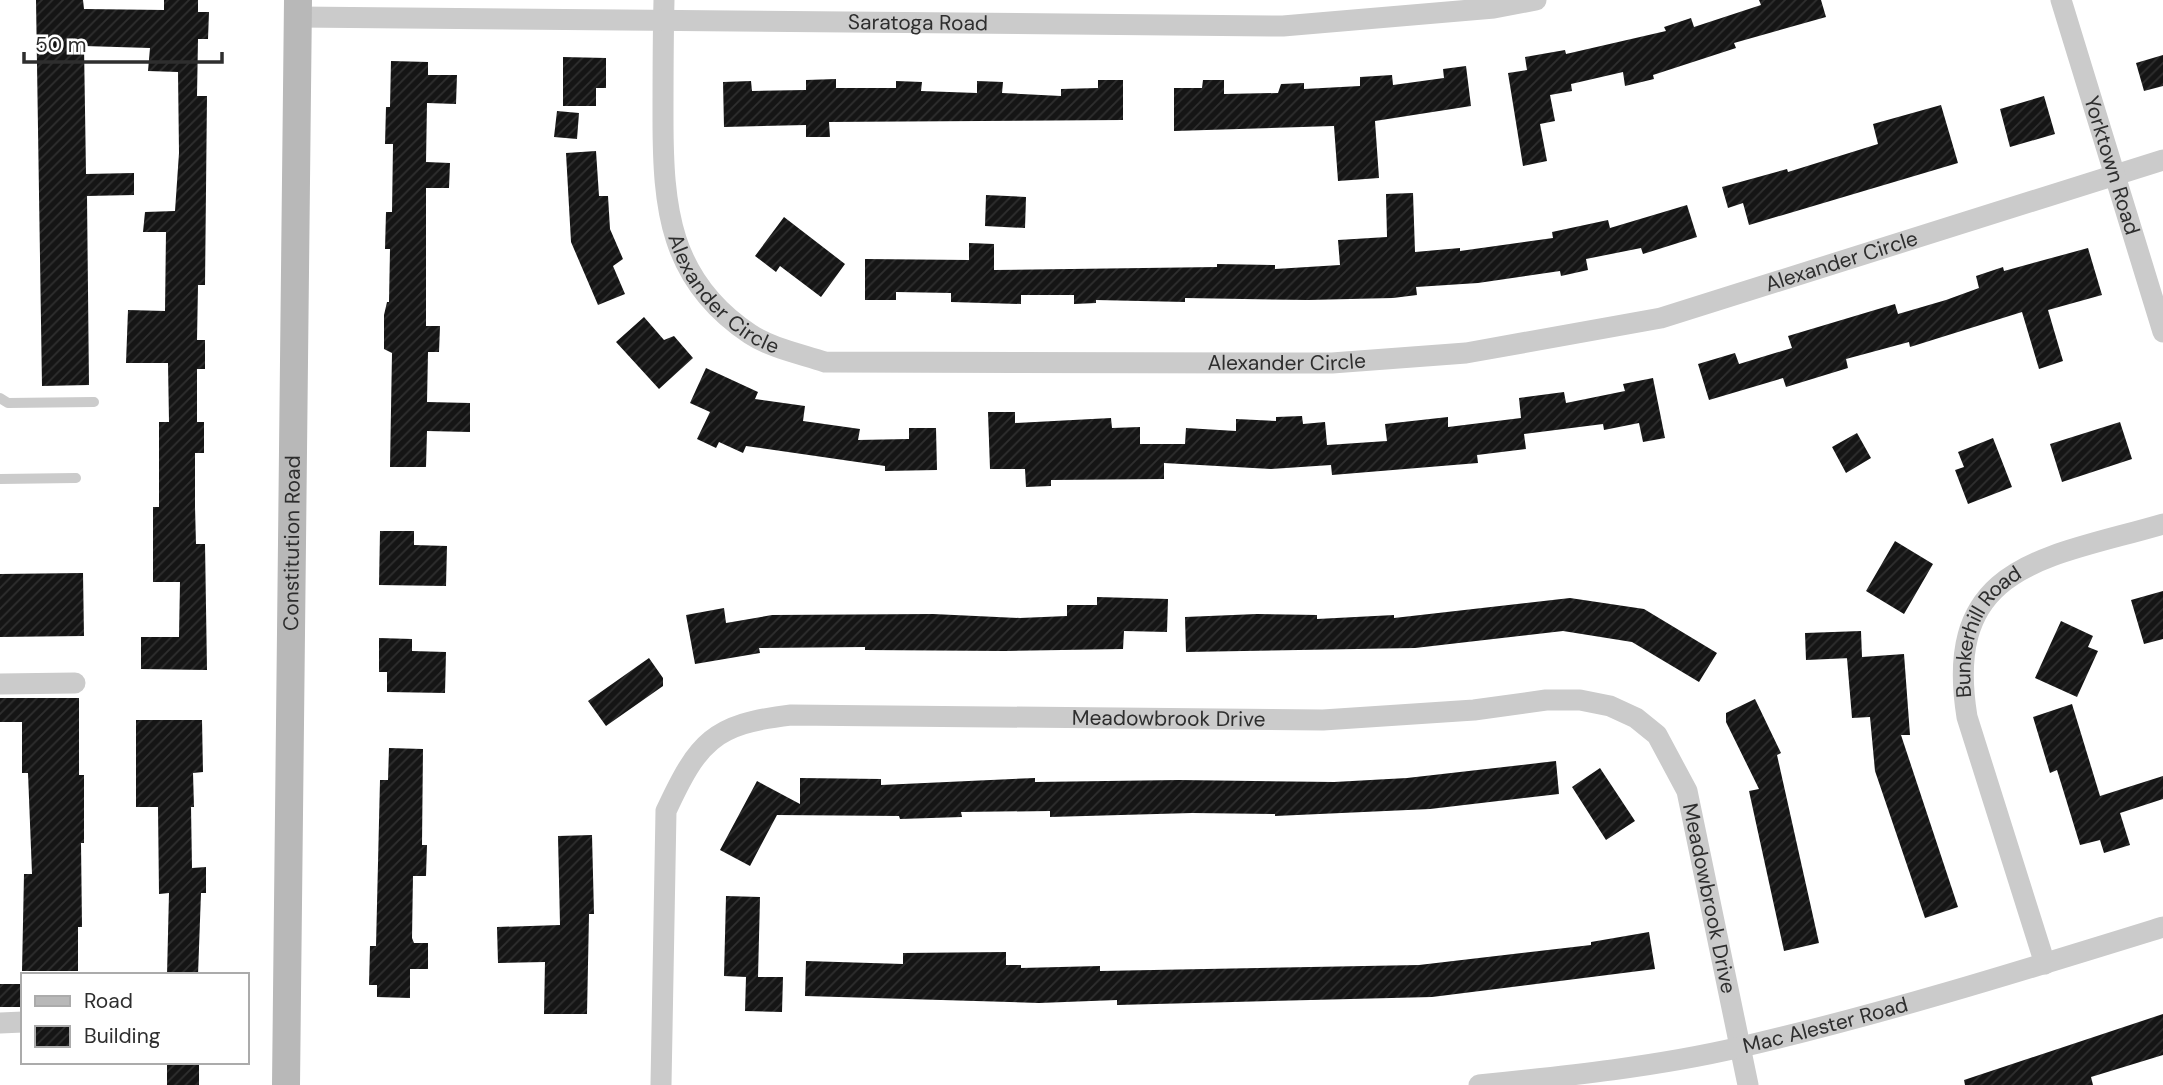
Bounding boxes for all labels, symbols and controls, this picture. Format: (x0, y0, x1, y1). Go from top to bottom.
street label: Saratoga Road (848, 8, 988, 37)
scale bar (24, 21, 222, 65)
text: 50 m (35, 31, 86, 59)
street label: Yorktown Road (2077, 93, 2146, 238)
street label: Alexander Circle (1762, 224, 1921, 298)
street label: Alexander Circle (661, 230, 783, 361)
street label: Alexander Circle (1207, 347, 1367, 377)
street label: Constitution Road (277, 455, 307, 631)
street label: Bunkerhill Road (1949, 559, 2027, 699)
street label: Meadowbrook Drive (1072, 704, 1266, 733)
street label: Meadowbrook Drive (1676, 801, 1743, 996)
legend (21, 973, 248, 1064)
text: Road (84, 987, 133, 1015)
street label: Mac Alester Road (1740, 990, 1911, 1060)
text: Building (84, 1022, 161, 1050)

